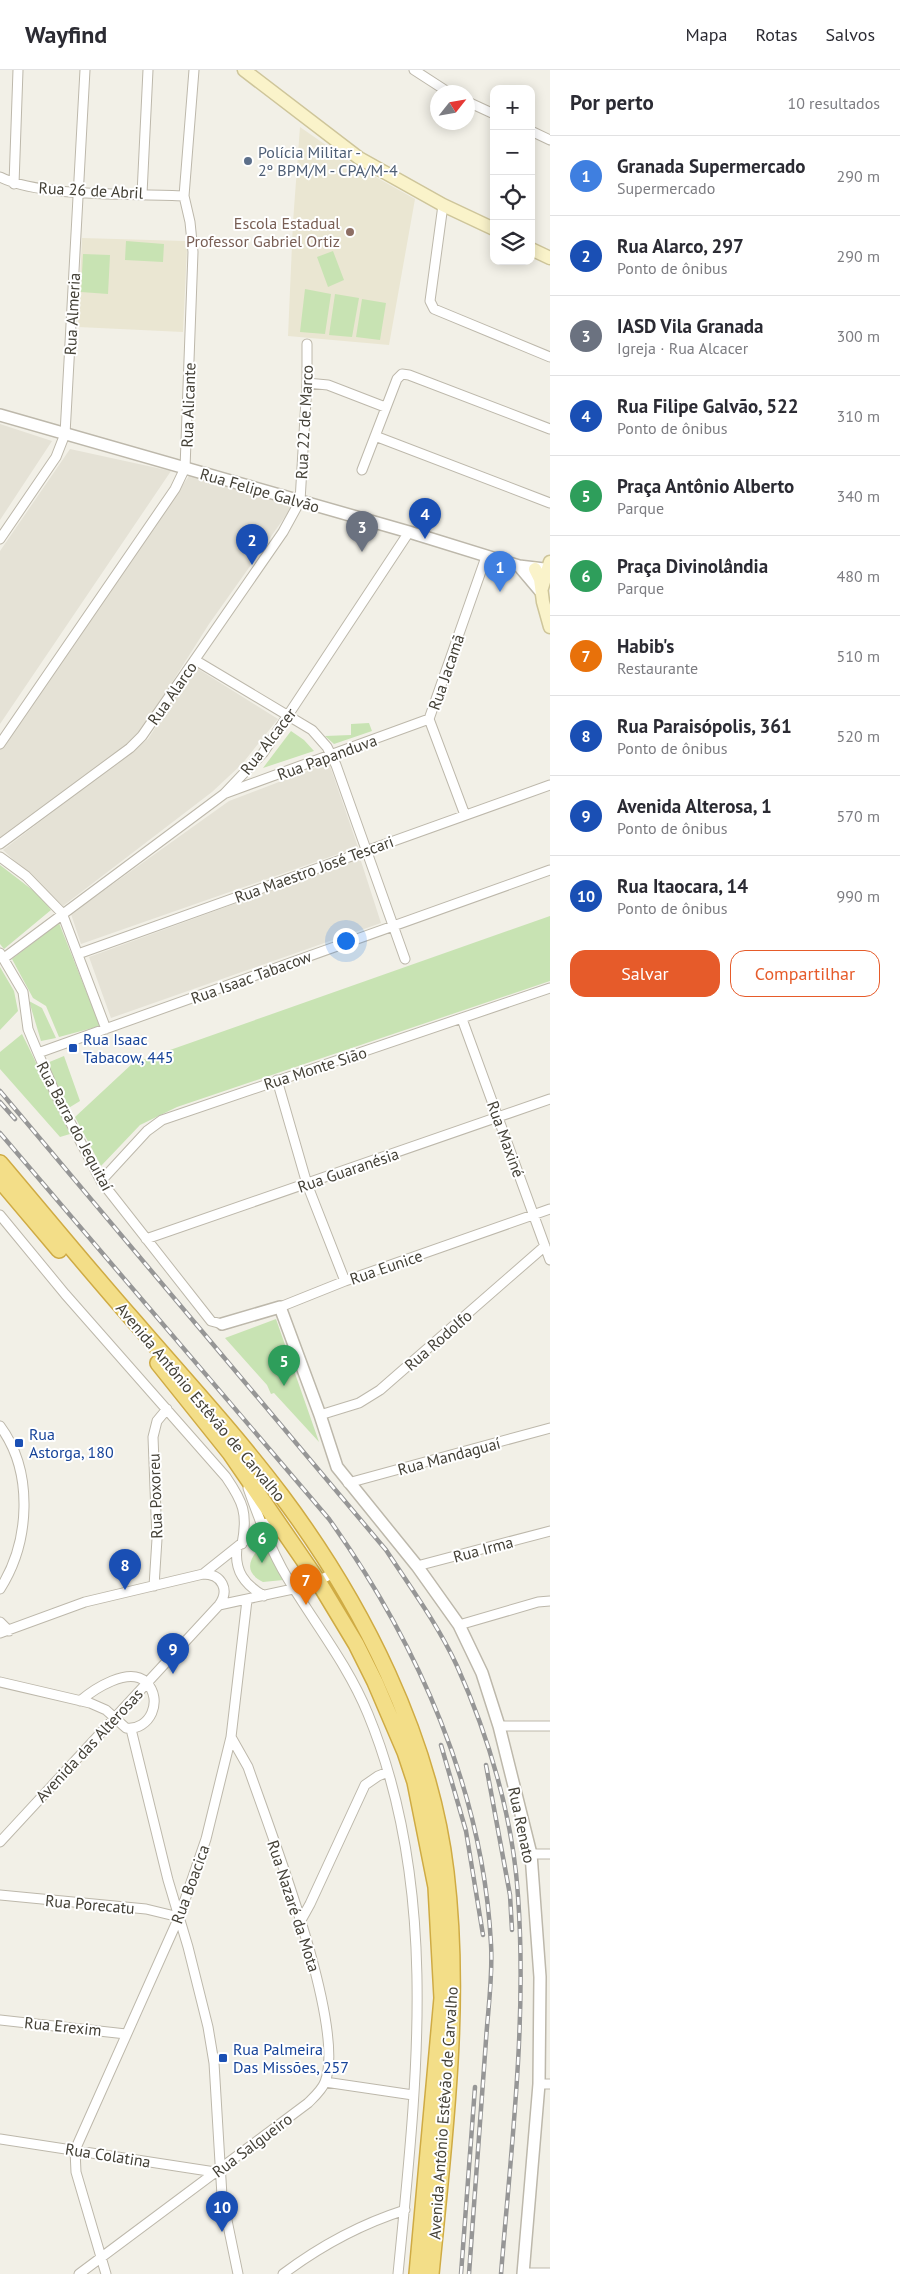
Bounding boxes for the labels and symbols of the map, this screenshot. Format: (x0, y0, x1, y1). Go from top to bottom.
north arrow (430, 85, 475, 130)
place label: Polícia Militar - 2º BPM/M - CPA/M-4 (258, 142, 398, 180)
marker: Polícia Militar - 2º BPM/M - CPA/M-4 (242, 155, 254, 167)
street label: Rua 26 de Abril (38, 177, 144, 203)
place label: Escola Estadual Professor Gabriel Ortiz (186, 213, 340, 251)
marker: Escola Estadual Professor Gabriel Ortiz (344, 226, 356, 238)
street label: Rua Almeria (60, 272, 84, 356)
street label: Rua Alicante (177, 362, 199, 448)
street label: Rua 22 de Marco (291, 364, 317, 480)
street label: Rua Felipe Galvão (198, 463, 322, 517)
pin: 4 (409, 498, 441, 539)
pin: 3 (346, 511, 378, 552)
pin: 2 (236, 524, 268, 565)
pin: 1 (484, 551, 516, 592)
street label: Rua Jacamã (424, 631, 468, 713)
street label: Rua Alarco (143, 658, 201, 728)
street label: Rua Alcacer (236, 703, 301, 778)
street label: Rua Papanduva (274, 730, 380, 784)
street label: Rua Maestro José Tescari (232, 831, 396, 907)
your location (333, 928, 359, 954)
street label: Rua Isaac Tabacow (188, 946, 314, 1008)
place label: Rua Isaac Tabacow, 445 (83, 1029, 174, 1067)
marker: Rua Isaac Tabacow, 445 (67, 1042, 79, 1054)
street label: Rua Monte Sião (261, 1042, 369, 1094)
street label: Rua Barra do Jequitaí (32, 1058, 118, 1194)
street label: Rua Maxiné (483, 1098, 529, 1180)
street label: Rua Guaranésia (295, 1143, 401, 1197)
street label: Rua Eunice (347, 1245, 425, 1289)
street label: Avenida Antônio Estêvão de Carvalho (112, 1299, 290, 1505)
street label: Rua Rodolfo (400, 1305, 476, 1375)
pin: 5 (268, 1345, 300, 1386)
place label: Rua Astorga, 180 (29, 1424, 114, 1462)
street label: Rua Mandaguaí (395, 1433, 503, 1479)
marker: Rua Astorga, 180 (13, 1437, 25, 1449)
street label: Rua Poxoreu (144, 1453, 166, 1539)
pin: 6 (246, 1522, 278, 1563)
street label: Rua Irma (451, 1531, 515, 1567)
pin: 8 (109, 1549, 141, 1590)
pin: 7 (290, 1564, 322, 1605)
pin: 9 (157, 1633, 189, 1674)
street label: Avenida das Alterosas (31, 1684, 147, 1806)
street label: Rua Renato (504, 1785, 540, 1865)
street label: Rua Nazaré da Mota (263, 1838, 325, 1974)
street label: Rua Boacica (166, 1842, 214, 1926)
street label: Rua Porecatu (44, 1890, 136, 1918)
street label: Avenida Antônio Estêvão de Carvalho (424, 1986, 462, 2240)
street label: Rua Erexim (23, 2012, 103, 2040)
place label: Rua Palmeira Das Missões, 257 (233, 2039, 349, 2077)
marker: Rua Palmeira Das Missões, 257 (217, 2052, 229, 2064)
street label: Rua Salgueiro (208, 2108, 296, 2182)
street label: Rua Colatina (64, 2138, 152, 2172)
pin: 10 (206, 2191, 238, 2232)

